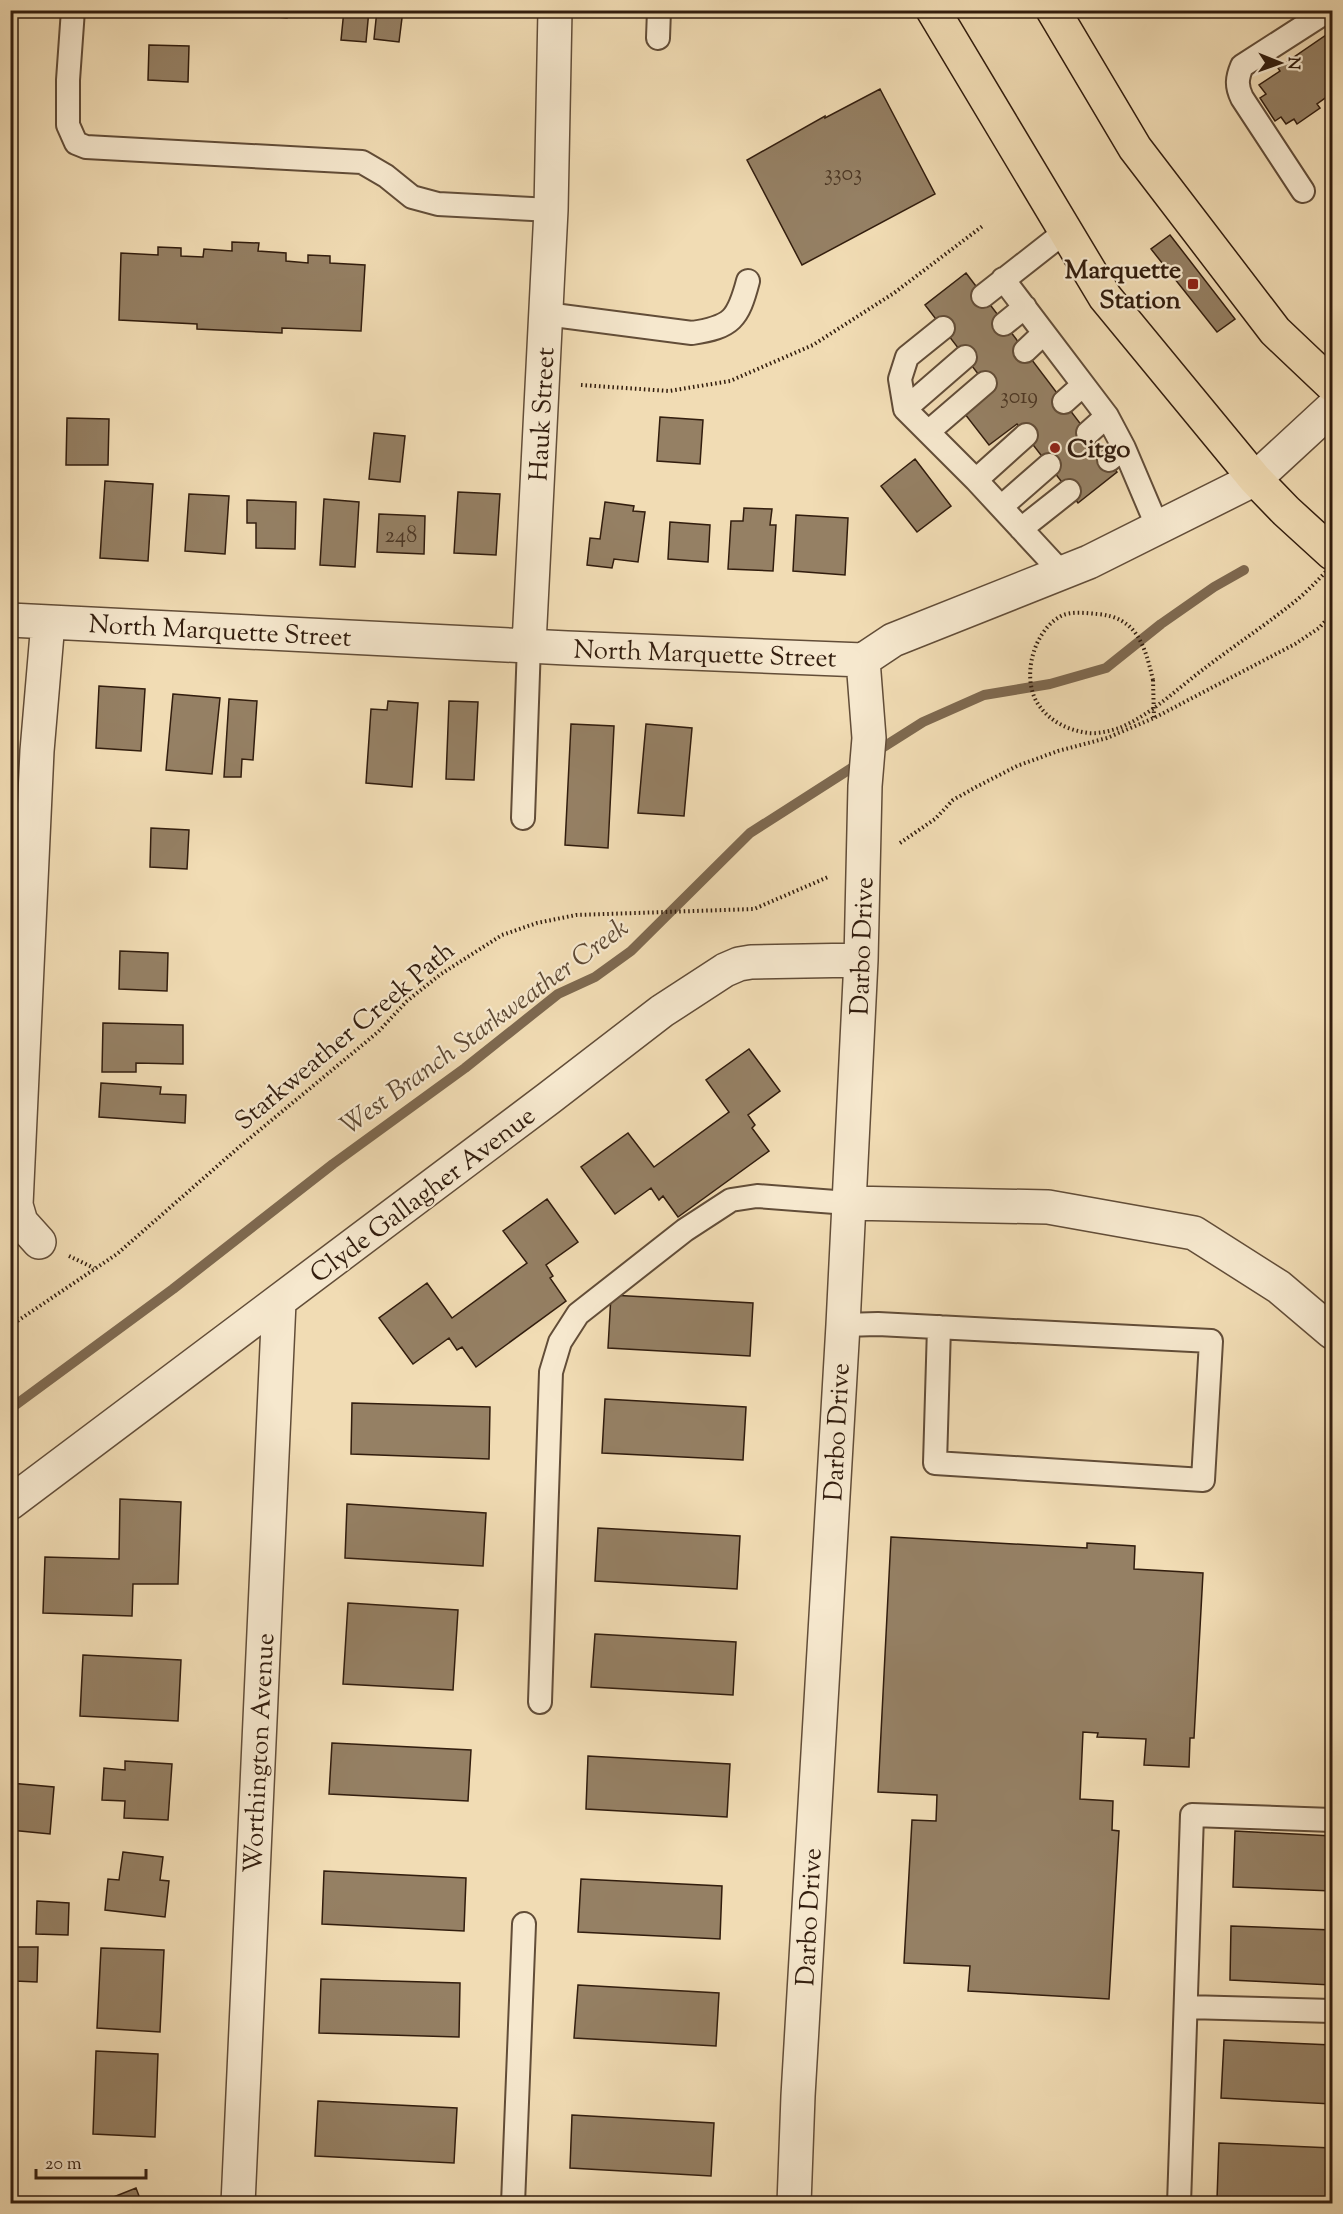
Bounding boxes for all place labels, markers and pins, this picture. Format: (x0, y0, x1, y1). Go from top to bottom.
place label: Marquette Station (1065, 253, 1182, 320)
marker: Marquette Station (1186, 277, 1200, 291)
place label: Citgo (1067, 432, 1131, 469)
marker: Citgo (1048, 441, 1062, 455)

